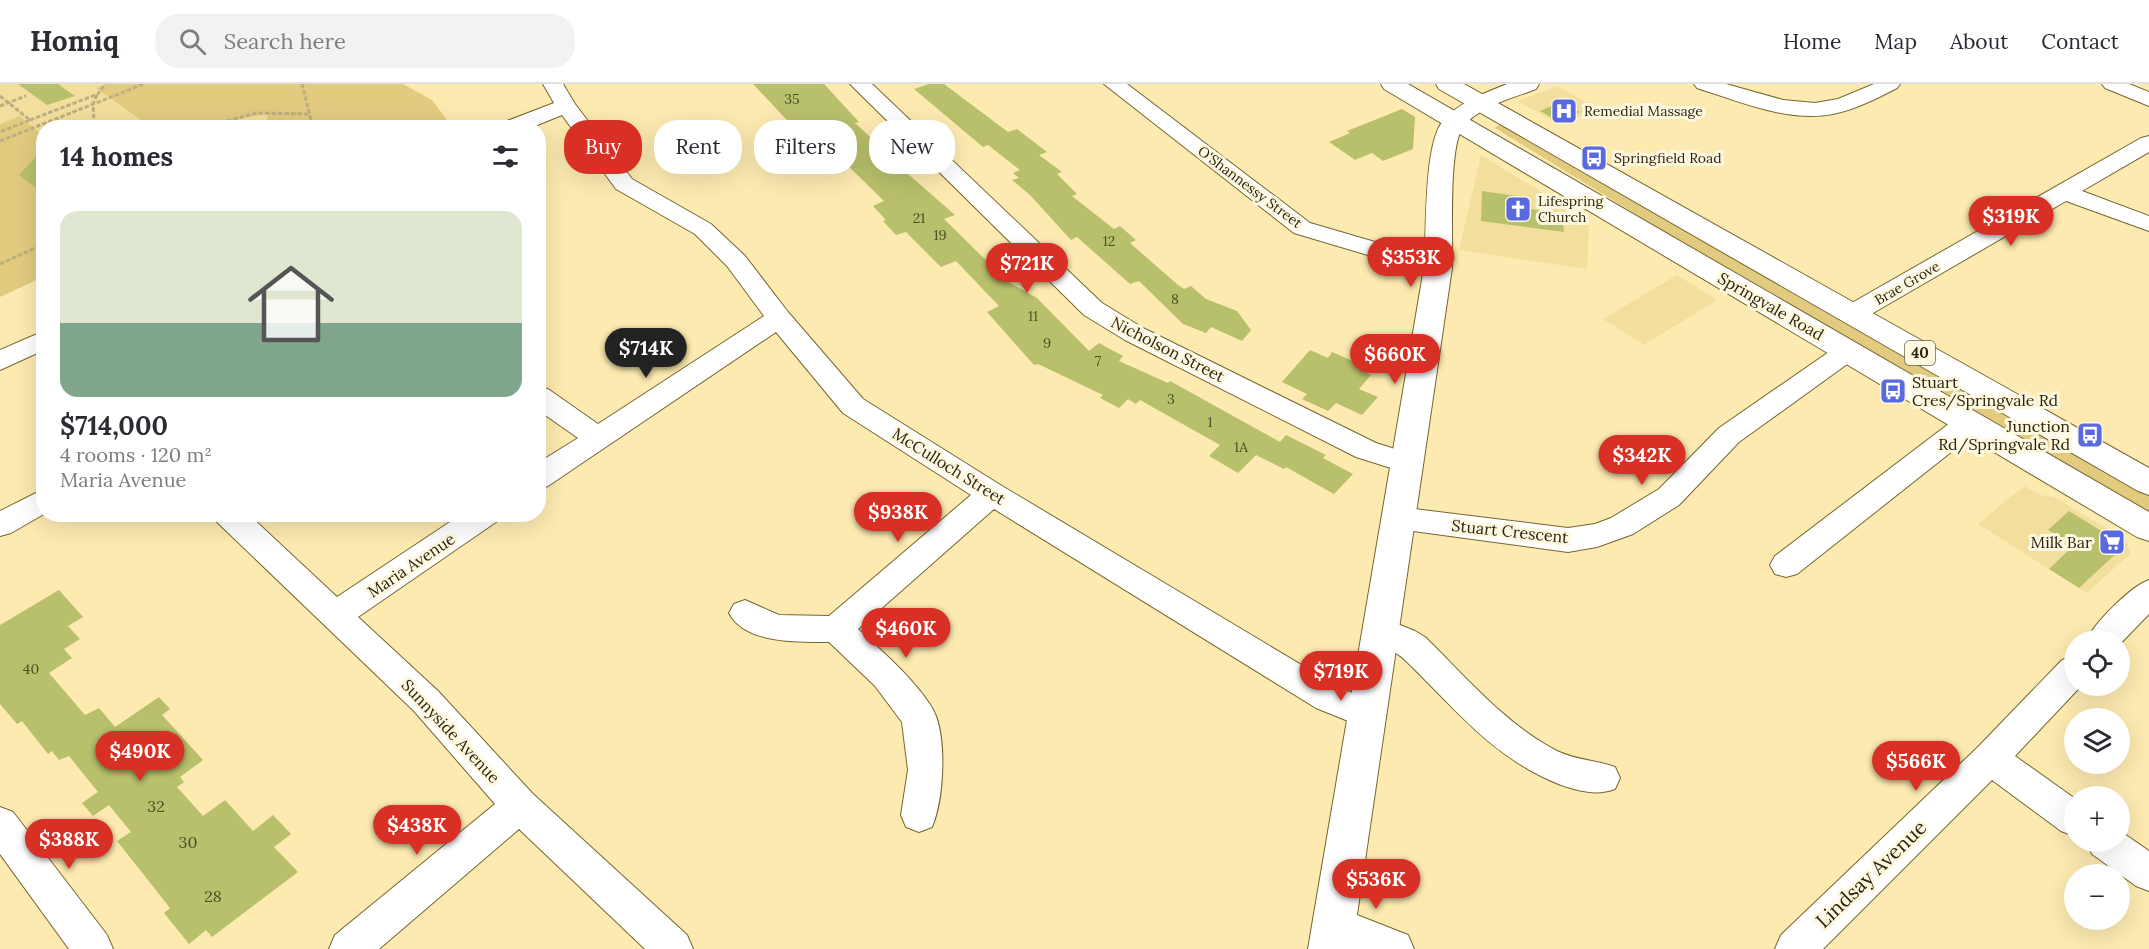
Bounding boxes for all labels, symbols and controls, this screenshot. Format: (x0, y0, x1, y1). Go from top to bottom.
search box (155, 14, 575, 68)
text: Homiq (30, 23, 119, 59)
icon: search (176, 25, 209, 58)
text: Search here (224, 27, 346, 55)
text: Home (1783, 28, 1841, 55)
text: Map (1874, 28, 1917, 55)
text: About (1950, 28, 2008, 55)
text: Contact (2041, 28, 2119, 55)
house number: 35 (784, 90, 800, 108)
hospital icon: Remedial Massage (1549, 96, 1579, 126)
place label: Remedial Massage (1584, 102, 1703, 120)
chip: Buy (564, 120, 642, 174)
chip: Rent (654, 120, 742, 174)
chip: Filters (754, 120, 857, 174)
chip: New (869, 120, 955, 174)
text: 14 homes (60, 140, 173, 173)
icon: filters (489, 140, 522, 173)
street label: O'Shannessy Street (1194, 142, 1306, 232)
bus stop icon: Springfield Road (1579, 143, 1609, 173)
place label: Springfield Road (1614, 149, 1722, 167)
place label: Lifespring Church (1538, 192, 1604, 226)
church icon: Lifespring Church (1503, 194, 1533, 224)
pin: $319K (1969, 196, 2053, 247)
text: $319K (1983, 203, 2039, 228)
house number: 21 (913, 209, 925, 227)
house number: 19 (933, 226, 947, 244)
house number: 12 (1103, 232, 1115, 250)
pin: $353K (1369, 237, 1453, 288)
pin: $721K (985, 243, 1069, 294)
text: $353K (1381, 244, 1441, 269)
icon: home (237, 250, 345, 358)
text: $721K (1000, 250, 1054, 275)
street label: Brae Grove (1871, 257, 1943, 309)
street label: Springvale Road (1714, 268, 1828, 345)
house number: 8 (1171, 290, 1179, 308)
house number: 11 (1028, 307, 1038, 325)
street label: Nicholson Street (1108, 312, 1229, 387)
pin: $714K (604, 328, 688, 379)
house number: 9 (1043, 334, 1051, 352)
pin: $660K (1353, 334, 1437, 385)
text: $714K (619, 335, 673, 360)
text: $660K (1364, 341, 1426, 366)
road number: 40 (1905, 341, 1935, 365)
house number: 7 (1095, 352, 1102, 370)
place label: Stuart Cres/Springvale Rd (1912, 372, 2059, 411)
bus stop icon: Stuart Cres/Springvale Rd (1878, 376, 1908, 406)
house number: 3 (1167, 390, 1175, 408)
text: $714,000 (60, 409, 168, 442)
house number: 1 (1207, 413, 1213, 431)
place label: Junction Rd/Springvale Rd (1938, 416, 2070, 455)
bus stop icon: Junction Rd/Springvale Rd (2075, 420, 2105, 450)
street label: McCulloch Street (889, 423, 1010, 509)
pin: $342K (1600, 435, 1684, 486)
house number: 1A (1234, 438, 1248, 456)
text: 4 rooms · 120 m² (60, 442, 212, 467)
text: $342K (1613, 442, 1671, 467)
text: Maria Avenue (60, 467, 186, 492)
pin: $938K (856, 492, 940, 543)
text: $938K (868, 499, 928, 524)
street label: Stuart Crescent (1451, 515, 1570, 547)
supermarket icon: Milk Bar (2097, 527, 2127, 557)
street label: Maria Avenue (363, 528, 459, 602)
place label: Milk Bar (2031, 532, 2092, 552)
pin: $460K (864, 608, 948, 659)
text: $460K (875, 615, 937, 640)
map controls (2064, 630, 2130, 930)
button: locate (2064, 630, 2130, 696)
pin: $719K (1299, 651, 1383, 702)
text: $719K (1313, 658, 1369, 683)
house number: 40 (23, 660, 39, 678)
street label: Sunnyside Avenue (398, 675, 505, 787)
button: layers (2064, 708, 2130, 774)
pin: $490K (98, 731, 182, 782)
text: $490K (109, 738, 171, 763)
pin: $566K (1874, 741, 1958, 792)
text: $566K (1886, 748, 1946, 773)
button: + (2064, 786, 2130, 852)
house number: 32 (147, 796, 165, 816)
pin: $438K (375, 805, 459, 856)
text: $438K (387, 812, 447, 837)
street label: Lindsay Avenue (1810, 814, 1931, 933)
pin: $388K (27, 819, 111, 870)
text: $388K (39, 826, 99, 851)
house number: 30 (179, 832, 197, 852)
pin: $536K (1334, 859, 1418, 910)
button: − (2064, 864, 2130, 930)
text: $536K (1346, 866, 1406, 891)
house number: 28 (204, 886, 222, 906)

